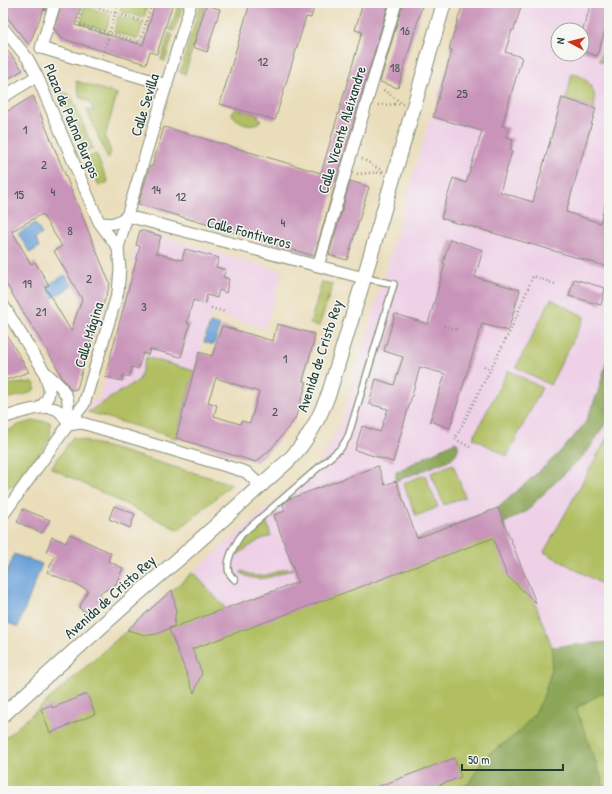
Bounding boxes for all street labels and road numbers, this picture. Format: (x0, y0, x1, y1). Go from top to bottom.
street label: Plaza de Palma Burgos (39, 60, 106, 182)
street label: Calle Vicente Aleixandre (312, 63, 371, 196)
street label: Calle Sevilla (125, 71, 164, 139)
street label: Calle Fontiveros (205, 211, 294, 254)
street label: Avenida de Cristo Rey (291, 297, 348, 415)
street label: Calle Mágina (69, 299, 108, 370)
street label: Avenida de Cristo Rey (59, 550, 160, 644)

